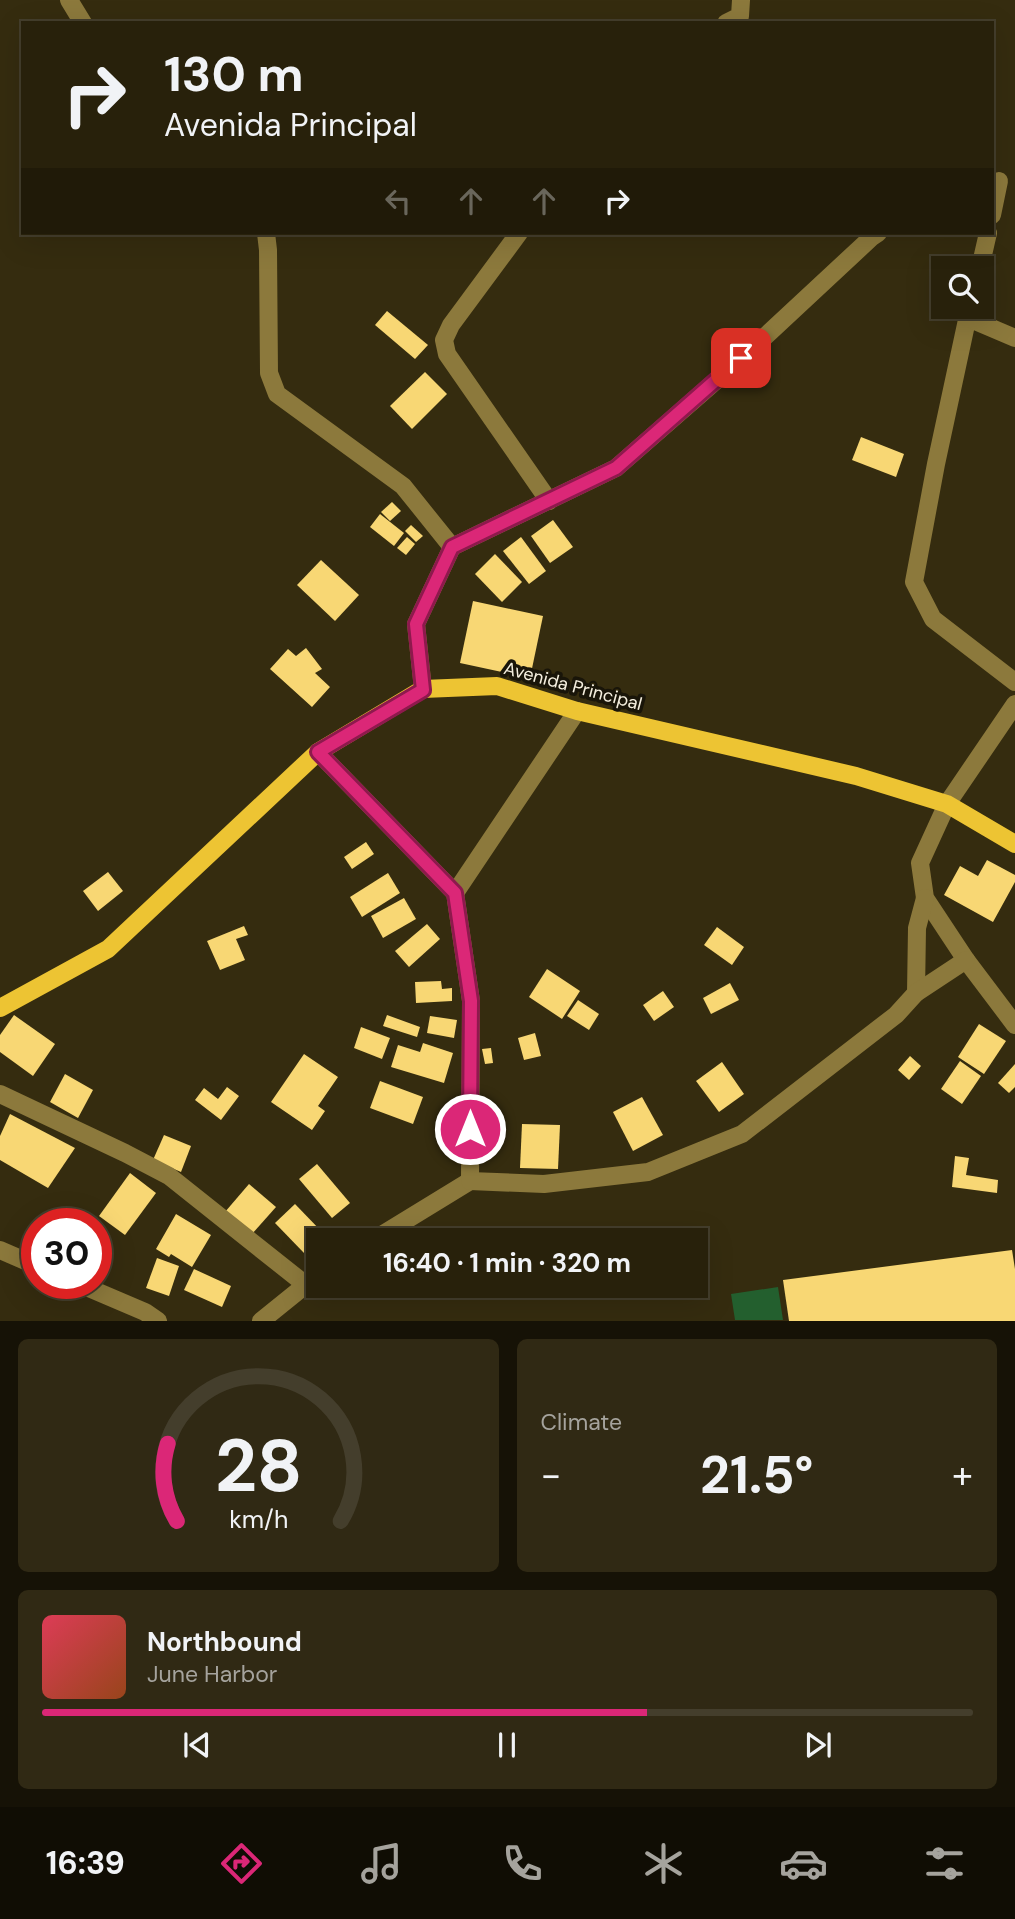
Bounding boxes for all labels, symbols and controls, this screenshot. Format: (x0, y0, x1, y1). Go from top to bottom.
text: 130 m (164, 42, 304, 106)
icon: right (49, 49, 140, 140)
text: Avenida Principal (164, 104, 417, 146)
icon: left (379, 182, 417, 220)
icon: ahead (452, 182, 490, 220)
icon: ahead (525, 182, 563, 220)
icon: right (598, 182, 636, 220)
map controls (931, 256, 994, 319)
button: search (931, 256, 994, 319)
pin (711, 328, 771, 388)
icon: arrive (722, 339, 760, 377)
street label: Avenida Principal (501, 656, 645, 716)
position arrow (433, 1092, 507, 1166)
speed limit sign: 30 (21, 1208, 112, 1299)
text: 16:40 · 1 min · 320 m (383, 1246, 631, 1280)
text: Climate (541, 1407, 622, 1437)
text: 28 (214, 1420, 302, 1515)
text: 21.5° (700, 1441, 813, 1509)
text: − (541, 1450, 561, 1500)
text: + (952, 1450, 973, 1500)
text: km/h (229, 1503, 288, 1536)
text: Northbound (147, 1625, 302, 1659)
text: June Harbor (147, 1659, 277, 1689)
icon: previous (178, 1726, 216, 1764)
icon: pause (488, 1726, 526, 1764)
icon: next (799, 1726, 837, 1764)
icon: directions (217, 1839, 266, 1888)
icon: music (357, 1839, 406, 1888)
icon: phone (498, 1839, 547, 1888)
icon: climate (639, 1839, 688, 1888)
icon: car (779, 1839, 828, 1888)
icon: filters (920, 1839, 969, 1888)
text: 16:39 (46, 1842, 125, 1884)

